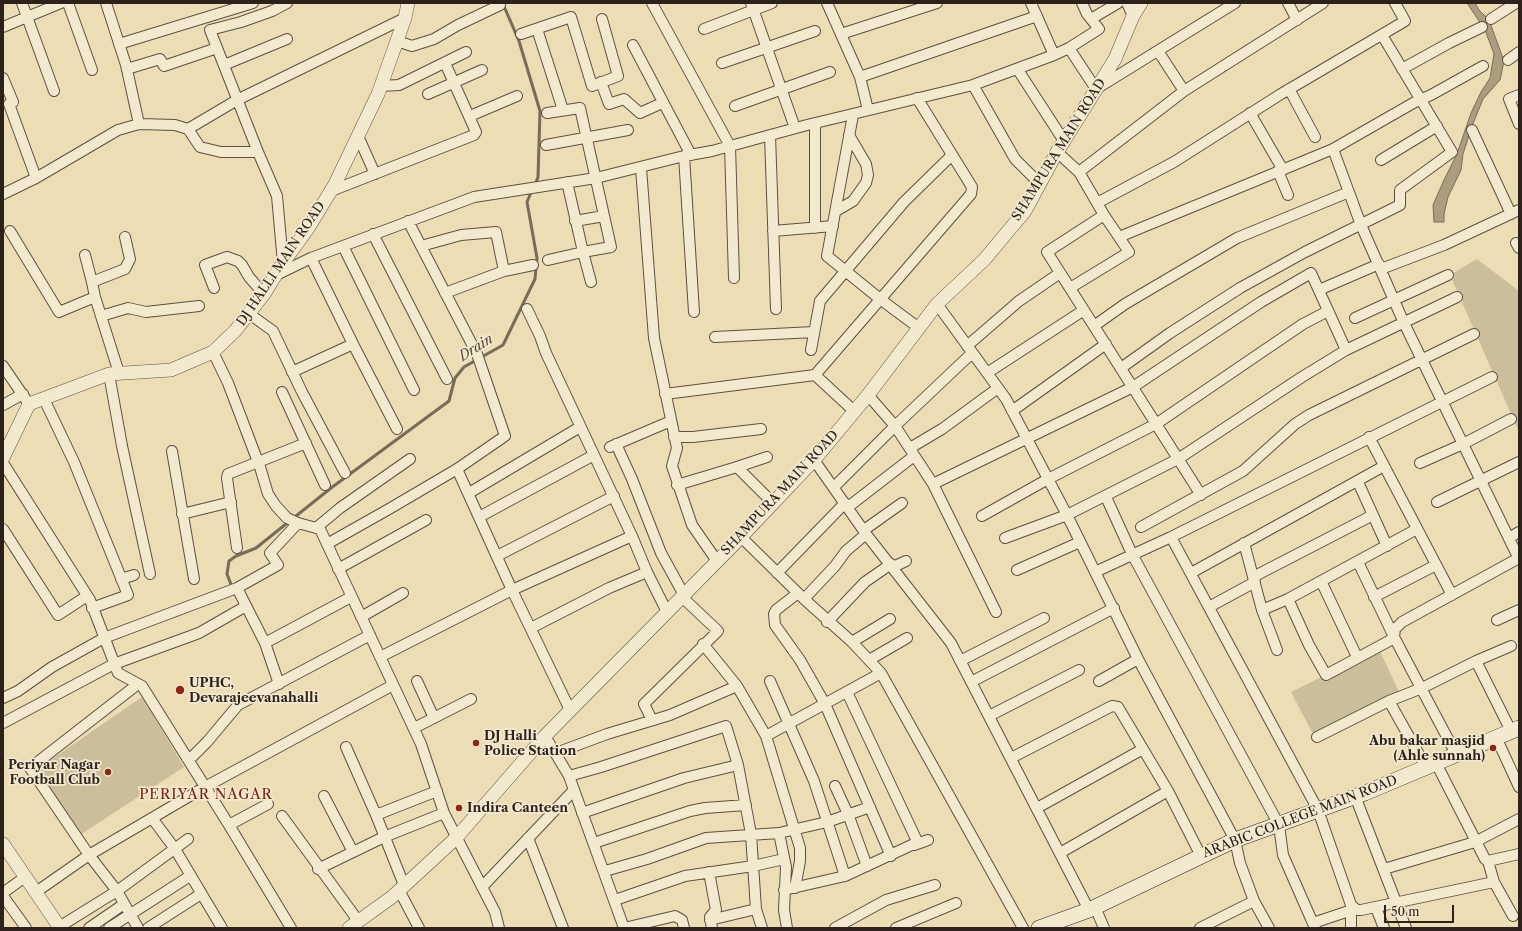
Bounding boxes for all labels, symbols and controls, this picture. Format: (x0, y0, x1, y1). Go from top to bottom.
street label: SHAMPURA MAIN ROAD (1009, 76, 1109, 224)
street label: DJ HALLI MAIN ROAD (234, 199, 328, 329)
water label: Drain (456, 331, 496, 365)
street label: SHAMPURA MAIN ROAD (718, 427, 842, 559)
place label: UPHC, Devarajeevanahalli (189, 675, 318, 706)
marker: UPHC, Devarajeevanahalli (174, 684, 186, 696)
place label: DJ Halli Police Station (484, 728, 576, 759)
place label: Abu bakar masjid (Ahle sunnah) (1369, 733, 1485, 764)
marker: DJ Halli Police Station (471, 738, 481, 748)
marker: Abu bakar masjid (Ahle sunnah) (1488, 743, 1498, 753)
place label: Periyar Nagar Football Club (8, 757, 100, 788)
marker: Periyar Nagar Football Club (103, 767, 113, 777)
street label: ARABIC COLLEGE MAIN ROAD (1200, 773, 1400, 861)
district label: PERIYAR NAGAR (139, 787, 273, 803)
place label: Indira Canteen (467, 800, 568, 816)
marker: Indira Canteen (454, 803, 464, 813)
scale bar (1386, 897, 1456, 923)
text: 50 m (1391, 904, 1420, 919)

